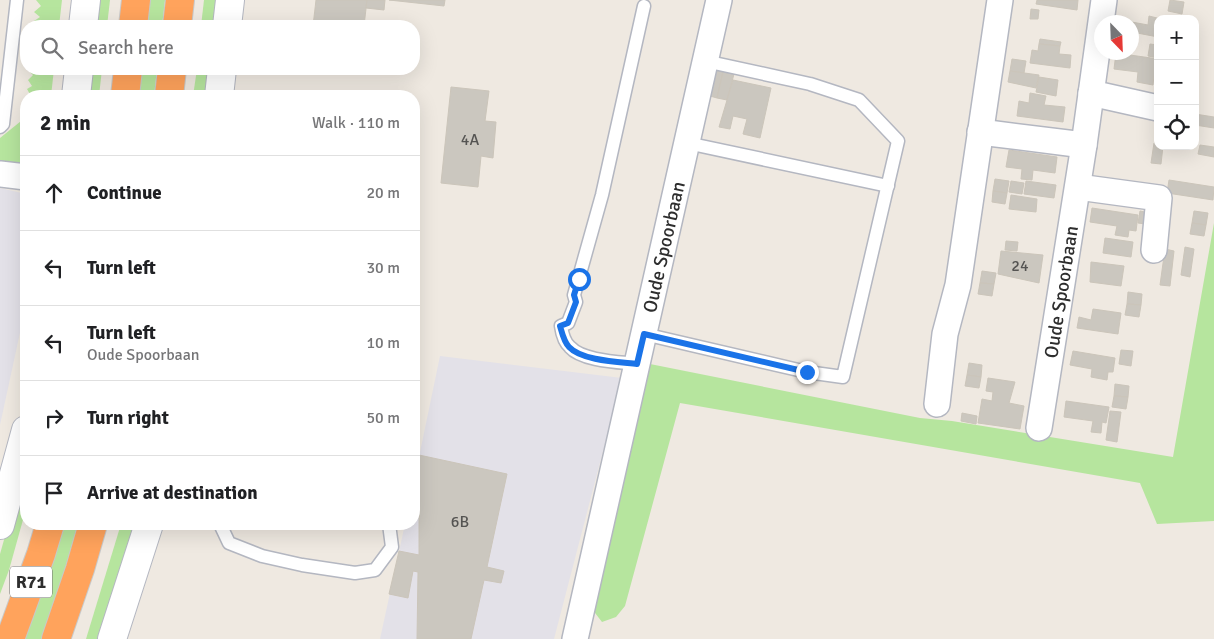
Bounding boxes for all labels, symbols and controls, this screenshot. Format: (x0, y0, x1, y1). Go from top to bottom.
north arrow (1094, 15, 1139, 60)
map controls (1154, 15, 1199, 150)
button: + (1154, 15, 1199, 60)
search box (20, 20, 420, 75)
icon: search (38, 34, 66, 62)
text: Search here (78, 36, 174, 60)
button: − (1154, 60, 1199, 105)
button: locate (1154, 105, 1199, 150)
text: 2 min (40, 110, 91, 136)
text: Walk · 110 m (312, 113, 400, 133)
house number: 4A (461, 130, 479, 150)
icon: ahead (40, 179, 68, 207)
street label: Oude Spoorbaan (638, 179, 691, 315)
text: Continue (87, 181, 162, 205)
text: 20 m (366, 183, 400, 203)
street label: Oude Spoorbaan (1039, 224, 1084, 360)
icon: left (40, 254, 68, 282)
text: Turn left (87, 256, 156, 280)
house number: 24 (1011, 256, 1029, 276)
text: 30 m (366, 258, 400, 278)
route start (568, 268, 591, 291)
text: Turn left (87, 321, 156, 345)
icon: left (40, 329, 68, 357)
text: 10 m (366, 333, 400, 353)
text: Oude Spoorbaan (87, 345, 200, 365)
route end (796, 361, 819, 384)
icon: right (40, 404, 68, 432)
text: Turn right (87, 406, 169, 430)
text: 50 m (366, 408, 400, 428)
icon: arrive (40, 479, 68, 507)
text: Arrive at destination (87, 481, 258, 505)
house number: 6B (451, 512, 469, 532)
road number: R71 (10, 566, 52, 598)

